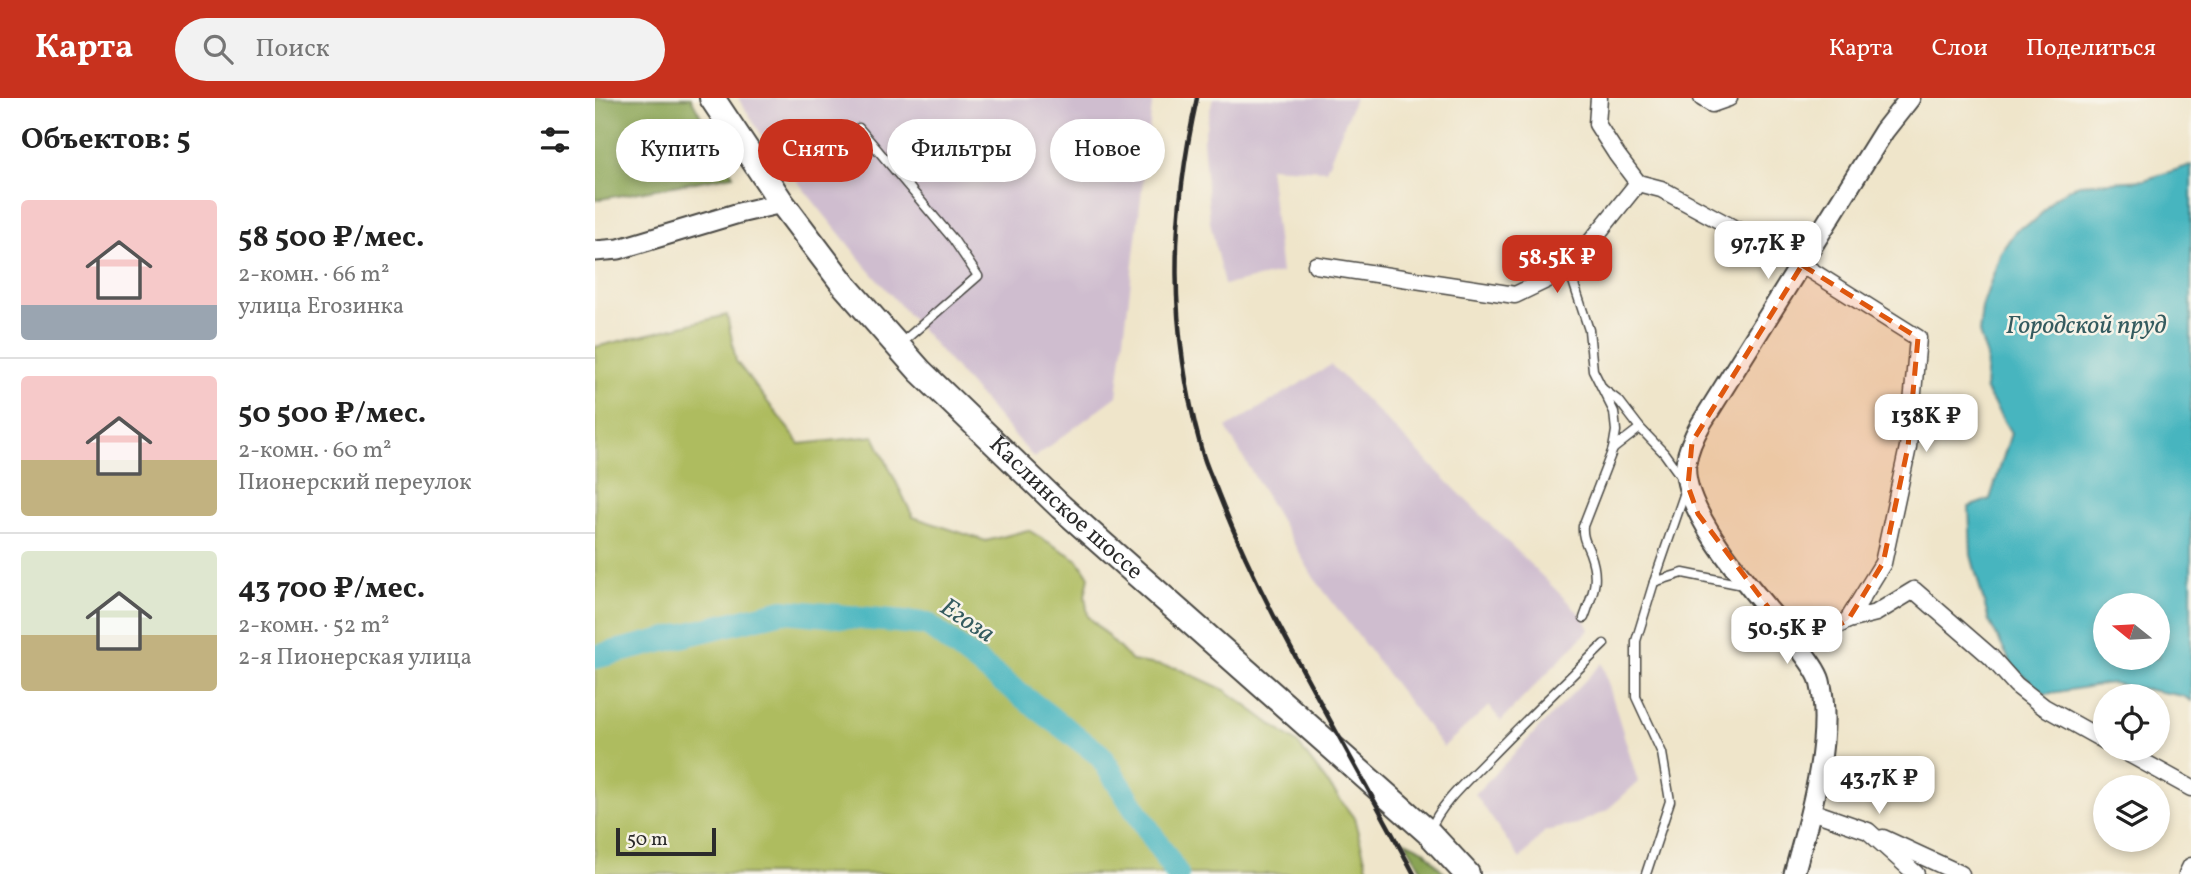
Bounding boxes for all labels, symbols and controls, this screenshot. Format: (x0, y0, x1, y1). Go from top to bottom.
search box (175, 18, 665, 81)
text: Карта (35, 26, 133, 72)
icon: search (199, 30, 237, 68)
text: Поиск (255, 31, 330, 67)
text: Карта (1829, 32, 1894, 66)
text: Слои (1932, 32, 1988, 66)
text: Поделиться (2026, 32, 2156, 66)
text: Объектов: 5 (21, 119, 191, 161)
chip: Купить (616, 119, 744, 182)
chip: Снять (758, 119, 873, 182)
chip: Фильтры (887, 119, 1036, 182)
chip: Новое (1050, 119, 1165, 182)
icon: filters (536, 121, 574, 159)
text: 58 500 ₽/мес. (238, 217, 425, 259)
pin: 97.7K ₽ (1703, 222, 1833, 281)
icon: home (77, 228, 161, 312)
text: 97.7K ₽ (1730, 228, 1806, 260)
pin: 58.5K ₽ (1492, 236, 1622, 295)
text: 58.5K ₽ (1518, 242, 1596, 274)
text: 2-комн. · 66 m² (238, 259, 389, 291)
text: улица Егозинка (238, 291, 404, 323)
water label: Городской пруд (2006, 308, 2167, 344)
text: 50 500 ₽/мес. (238, 393, 426, 435)
pin: 138K ₽ (1869, 394, 1983, 454)
text: 138K ₽ (1891, 401, 1961, 433)
icon: home (77, 404, 161, 488)
street label: Каслинское шоссе (981, 429, 1150, 589)
text: 2-комн. · 60 m² (238, 435, 392, 467)
text: Пионерский переулок (238, 467, 472, 499)
text: 43 700 ₽/мес. (238, 568, 425, 610)
icon: home (77, 579, 161, 663)
water label: Егоза (933, 590, 1001, 652)
north arrow (2093, 593, 2170, 670)
map controls (2093, 593, 2170, 852)
pin: 50.5K ₽ (1722, 606, 1852, 666)
text: 2-комн. · 52 m² (238, 610, 390, 642)
text: 50.5K ₽ (1747, 613, 1827, 645)
text: 2-я Пионерская улица (238, 642, 472, 674)
button: locate (2093, 684, 2170, 761)
pin: 43.7K ₽ (1814, 756, 1944, 816)
text: 43.7K ₽ (1840, 763, 1918, 795)
button: layers (2093, 775, 2170, 852)
scale bar (616, 825, 716, 857)
text: 50 m (627, 827, 668, 853)

